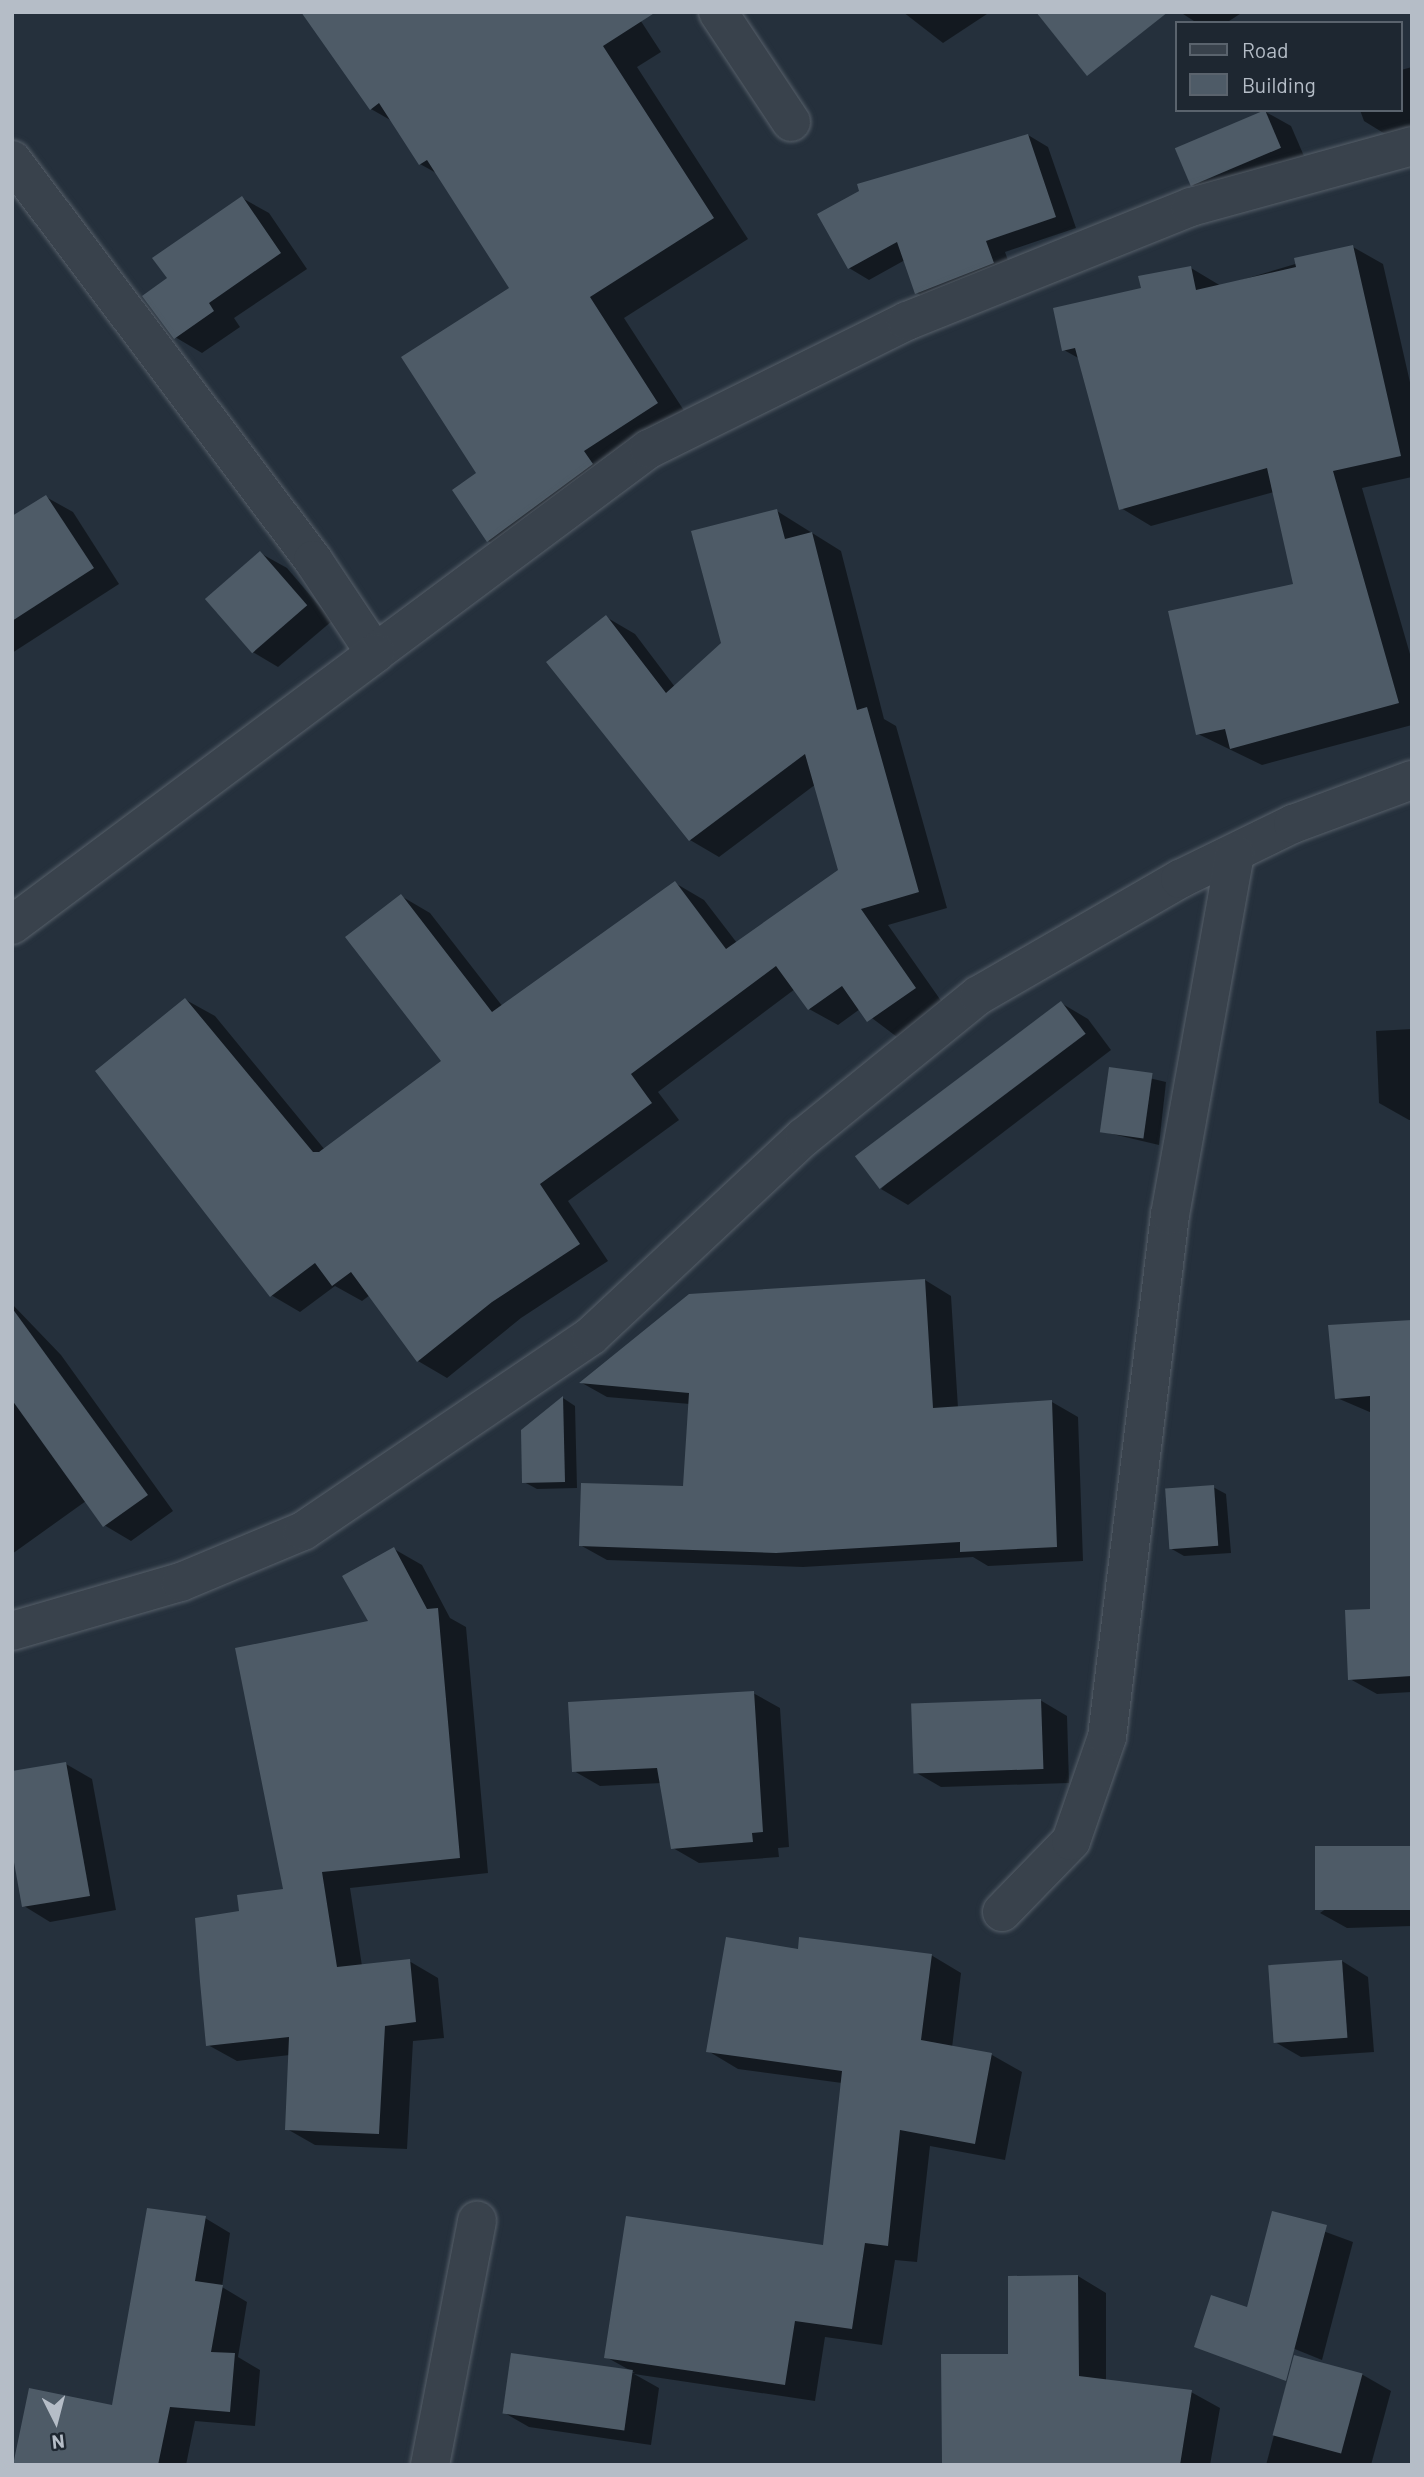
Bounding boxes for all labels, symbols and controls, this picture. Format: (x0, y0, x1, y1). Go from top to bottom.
legend (1176, 21, 1403, 112)
text: Road (1242, 37, 1288, 62)
text: Building (1242, 72, 1316, 97)
north arrow (21, 2386, 91, 2456)
text: N (51, 2430, 66, 2454)

